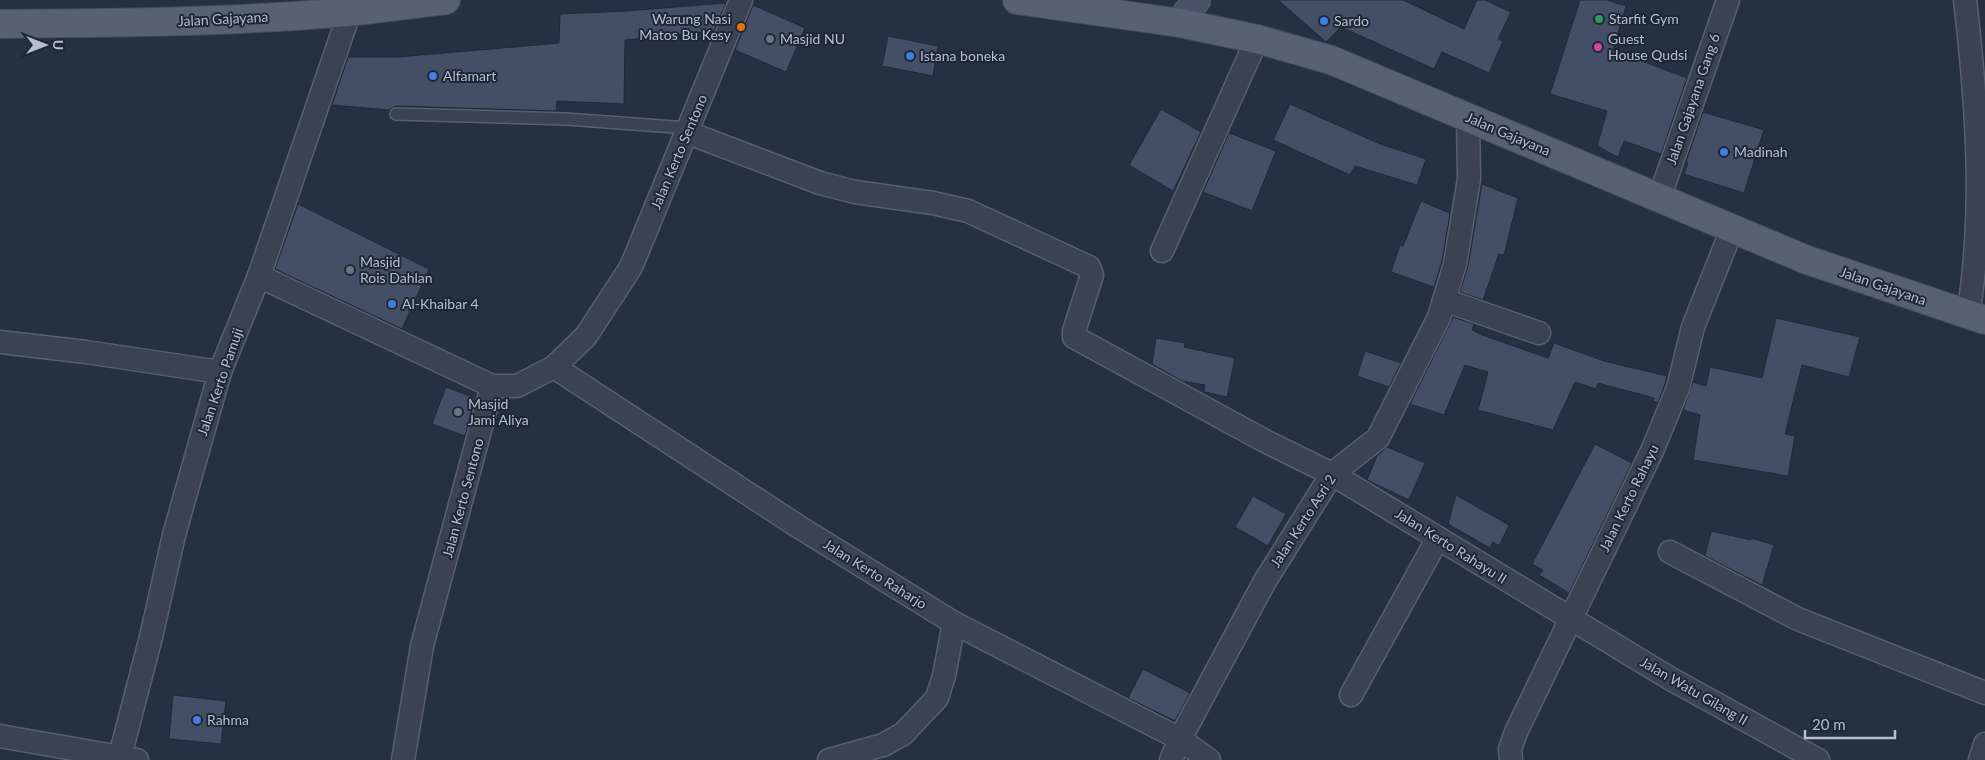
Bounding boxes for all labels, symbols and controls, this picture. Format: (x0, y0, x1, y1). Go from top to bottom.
street label: Jalan Gajayana (177, 8, 269, 29)
place label: Warung Nasi Matos Bu Kesy (639, 10, 732, 43)
place label: Starfit Gym (1609, 10, 1679, 27)
place label: Sardo (1334, 12, 1369, 29)
marker: Starfit Gym (1593, 13, 1605, 25)
marker: Sardo (1318, 15, 1330, 27)
north arrow (20, 20, 70, 70)
marker: Warung Nasi Matos Bu Kesy (735, 21, 747, 33)
place label: Masjid NU (780, 30, 845, 47)
place label: Guest House Qudsi (1608, 30, 1687, 63)
street label: Jalan Gajayana Gang 6 (1662, 31, 1723, 167)
marker: Masjid NU (764, 33, 776, 45)
text: U (50, 40, 67, 50)
marker: Guest House Qudsi (1592, 41, 1604, 53)
place label: Istana boneka (920, 47, 1005, 64)
marker: Istana boneka (904, 50, 916, 62)
place label: Alfamart (443, 67, 496, 84)
marker: Alfamart (427, 70, 439, 82)
street label: Jalan Kerto Sentono (647, 92, 710, 212)
street label: Jalan Gajayana (1463, 108, 1553, 159)
place label: Madinah (1734, 143, 1788, 160)
marker: Madinah (1718, 146, 1730, 158)
place label: Masjid Rois Dahlan (360, 253, 433, 286)
street label: Jalan Gajayana (1838, 263, 1929, 308)
marker: Masjid Rois Dahlan (344, 264, 356, 276)
place label: Al-Khaibar 4 (402, 295, 479, 312)
marker: Al-Khaibar 4 (386, 298, 398, 310)
street label: Jalan Kerto Pamuji (193, 326, 246, 438)
place label: Masjid Jami Aliya (468, 395, 529, 428)
marker: Masjid Jami Aliya (452, 406, 464, 418)
street label: Jalan Kerto Sentono (438, 436, 487, 560)
street label: Jalan Kerto Rahayu (1595, 441, 1662, 554)
street label: Jalan Kerto Asri 2 (1266, 471, 1339, 570)
street label: Jalan Kerto Rahayu II (1392, 504, 1510, 587)
street label: Jalan Kerto Raharjo (820, 535, 930, 612)
street label: Jalan Watu Gilang II (1637, 653, 1751, 728)
scale bar (1805, 708, 1895, 740)
place label: Rahma (207, 711, 249, 728)
marker: Rahma (191, 714, 203, 726)
text: 20 m (1812, 715, 1846, 733)

